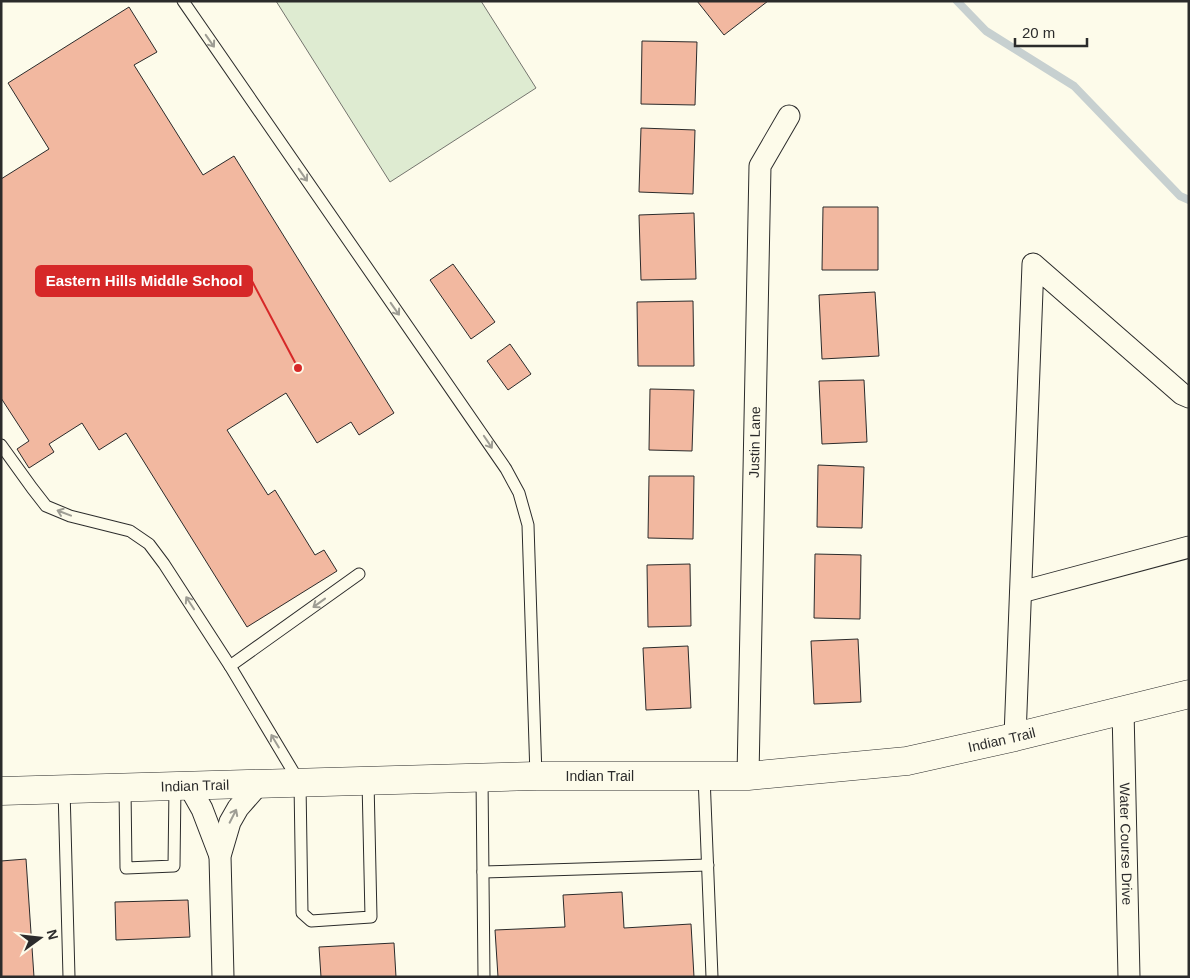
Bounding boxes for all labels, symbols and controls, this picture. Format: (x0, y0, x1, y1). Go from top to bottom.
scale bar (1015, 15, 1088, 47)
text: 20 m (1022, 24, 1055, 41)
one-way arrow (205, 34, 215, 48)
one-way arrow (298, 168, 308, 182)
callout: Eastern Hills Middle School (36, 266, 252, 296)
text: Eastern Hills Middle School (46, 272, 242, 289)
one-way arrow (390, 301, 400, 315)
street label: Justin Lane (746, 406, 763, 478)
one-way arrow (483, 435, 493, 449)
one-way arrow (57, 508, 72, 517)
one-way arrow (184, 596, 195, 610)
one-way arrow (313, 597, 327, 608)
street label: Indian Trail (967, 724, 1037, 755)
one-way arrow (270, 735, 280, 749)
street label: Indian Trail (565, 768, 634, 784)
street label: Indian Trail (160, 777, 229, 795)
street label: Water Course Drive (1117, 783, 1135, 906)
one-way arrow (228, 809, 238, 824)
north arrow (15, 913, 65, 963)
text: N (44, 928, 62, 942)

